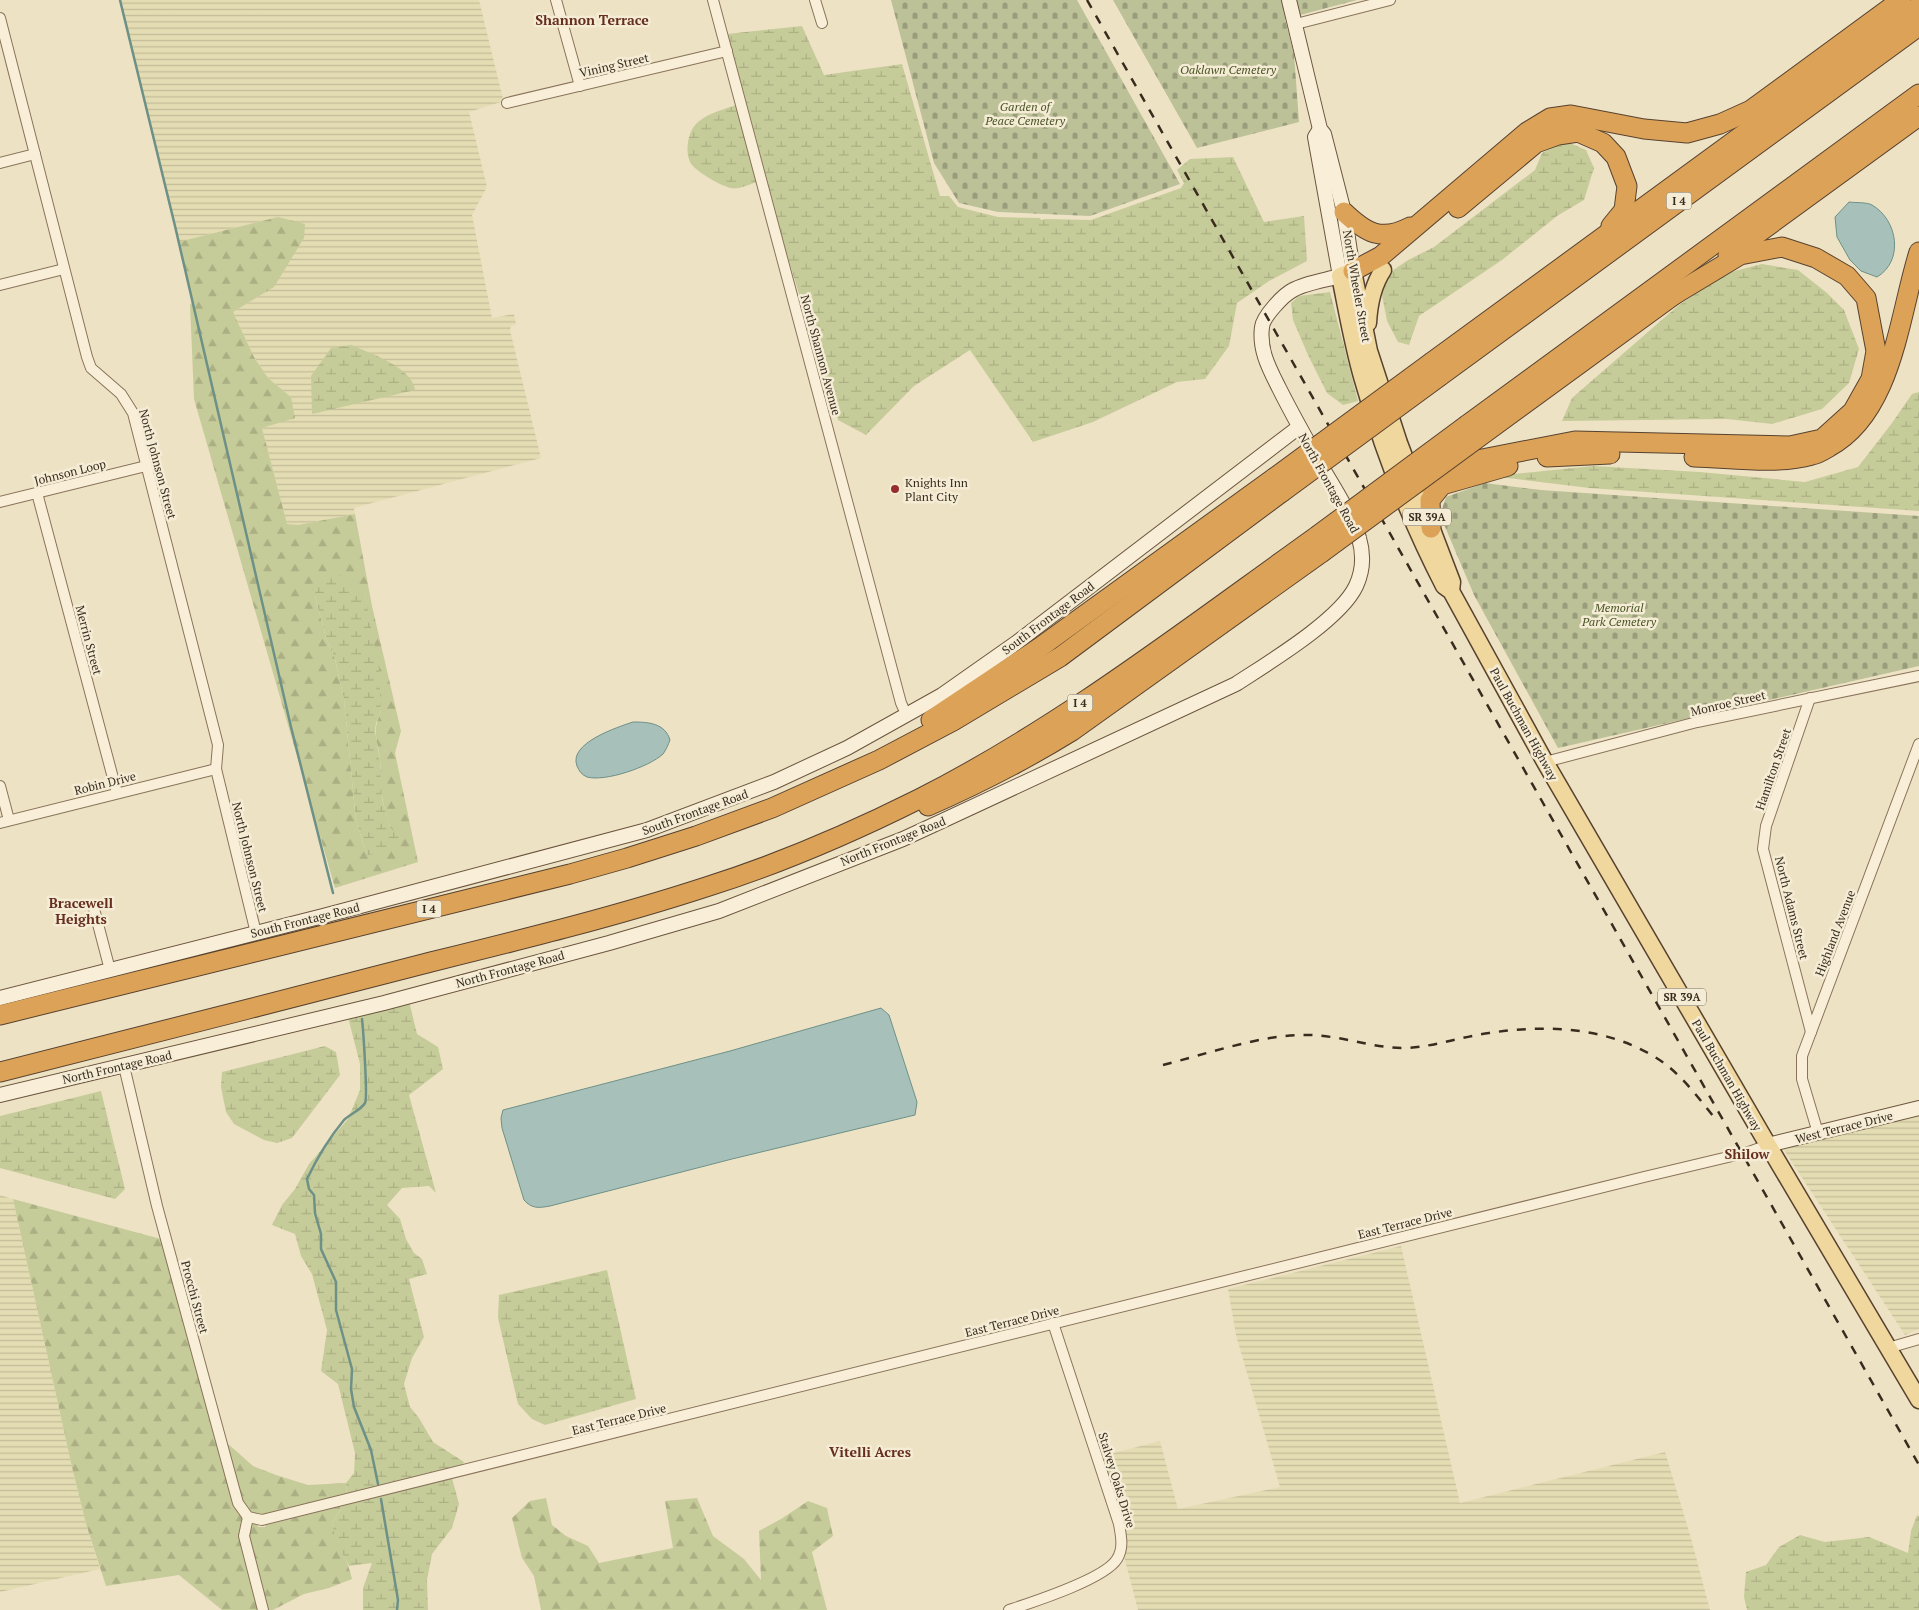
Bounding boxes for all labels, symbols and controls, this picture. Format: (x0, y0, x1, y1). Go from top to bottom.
district label: Shannon Terrace (535, 10, 649, 29)
street label: Vining Street (578, 50, 651, 80)
park label: Oaklawn Cemetery (1180, 62, 1277, 77)
park label: Garden of Peace Cemetery (984, 99, 1065, 128)
road number: I 4 (1666, 192, 1692, 210)
street label: North Wheeler Street (1340, 229, 1374, 344)
street label: North Shannon Avenue (798, 293, 844, 417)
street label: North Johnson Street (136, 407, 180, 521)
street label: North Frontage Road (1295, 430, 1363, 536)
street label: Johnson Loop (33, 456, 108, 488)
place label: Knights Inn Plant City (905, 475, 968, 504)
marker: Knights Inn Plant City (889, 483, 901, 495)
road number: SR 39A (1403, 508, 1451, 526)
street label: South Frontage Road (999, 578, 1097, 658)
park label: Memorial Park Cemetery (1581, 600, 1657, 629)
street label: Merrin Street (73, 604, 106, 677)
street label: Paul Buchman Highway (1487, 665, 1562, 784)
street label: Monroe Street (1689, 687, 1767, 719)
road number: I 4 (1068, 694, 1092, 711)
street label: Hamilton Street (1752, 726, 1794, 812)
street label: Robin Drive (73, 768, 137, 798)
street label: South Frontage Road (640, 786, 750, 838)
street label: North Johnson Street (229, 800, 271, 914)
street label: North Frontage Road (838, 813, 948, 869)
street label: North Adams Street (1772, 855, 1812, 962)
street label: Highland Avenue (1812, 888, 1858, 978)
district label: Bracewell Heights (49, 893, 114, 928)
street label: South Frontage Road (249, 899, 361, 941)
road number: I 4 (416, 901, 442, 918)
street label: North Frontage Road (454, 947, 566, 991)
road number: SR 39A (1658, 989, 1706, 1006)
street label: Paul Buchman Highway (1689, 1016, 1766, 1134)
street label: North Frontage Road (61, 1047, 174, 1087)
street label: West Terrace Drive (1794, 1108, 1894, 1146)
district label: Shilow (1724, 1144, 1771, 1163)
street label: East Terrace Drive (1356, 1204, 1454, 1242)
street label: Procchi Street (178, 1259, 212, 1336)
street label: East Terrace Drive (963, 1302, 1061, 1340)
street label: East Terrace Drive (570, 1400, 668, 1438)
street label: Stalvey Oaks Drive (1095, 1430, 1139, 1530)
district label: Vitelli Acres (829, 1442, 911, 1461)

